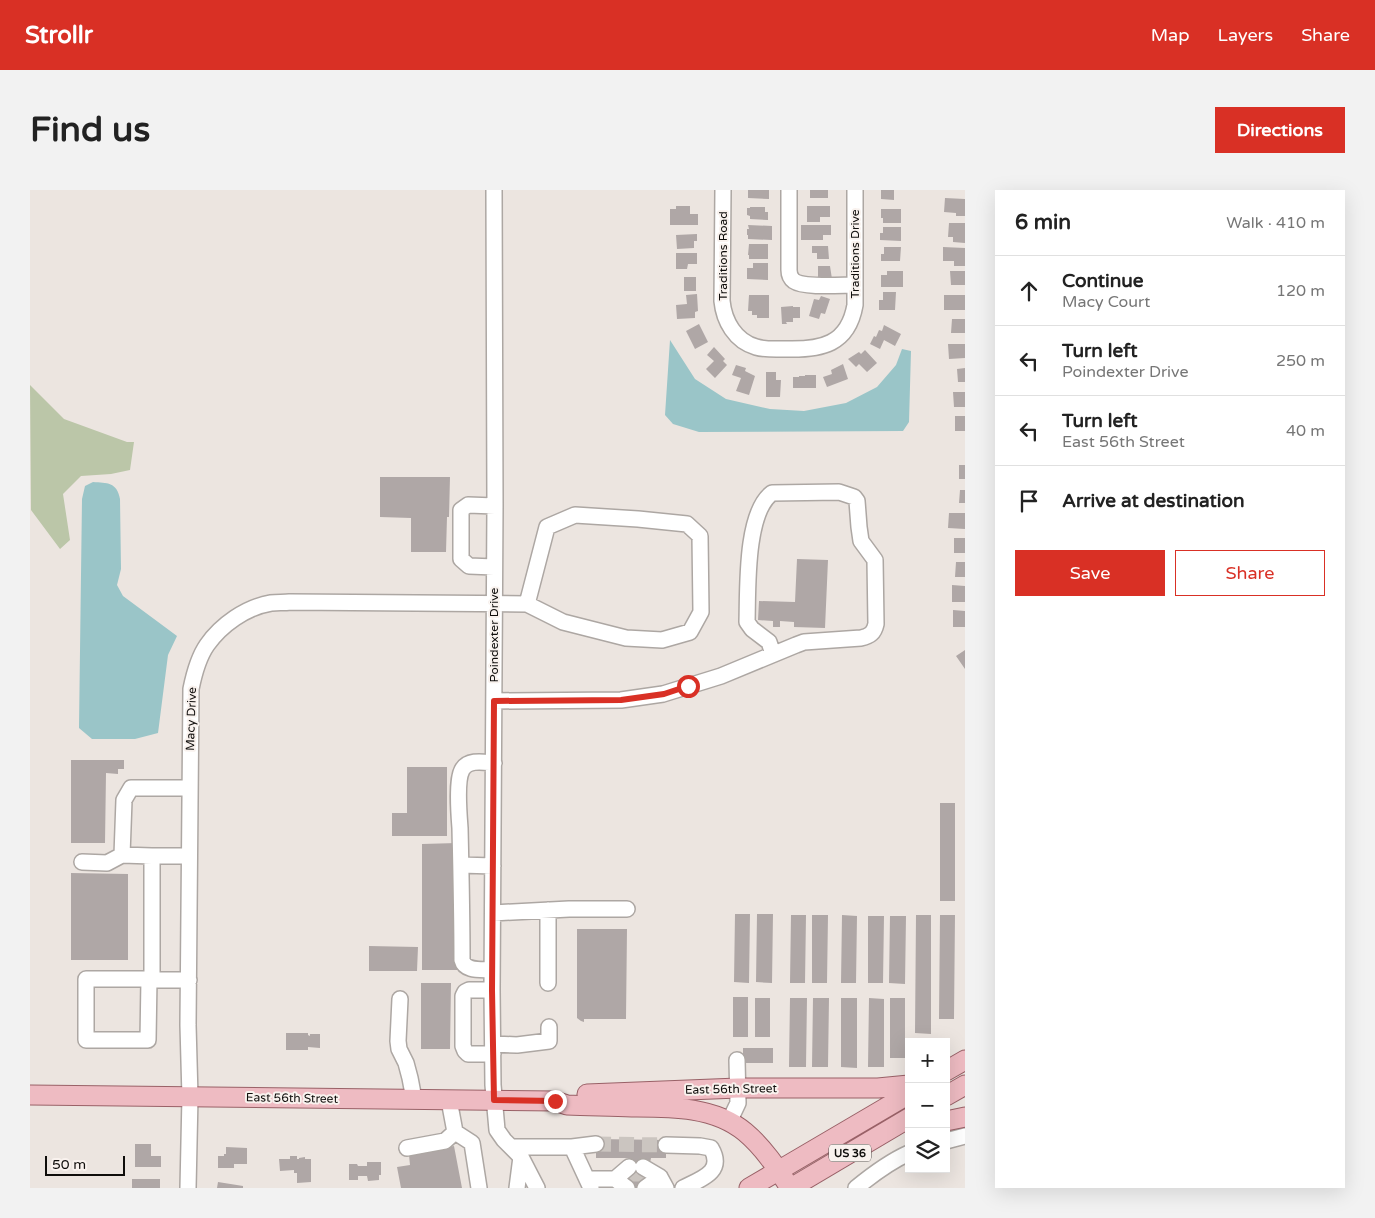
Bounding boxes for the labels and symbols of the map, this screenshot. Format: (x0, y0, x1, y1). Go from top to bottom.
street label: Traditions Drive (848, 209, 862, 299)
street label: Traditions Road (716, 211, 730, 301)
street label: Poindexter Drive (487, 587, 501, 682)
route start (677, 675, 700, 698)
street label: Macy Drive (183, 687, 199, 751)
street label: East 56th Street (685, 1081, 778, 1097)
street label: East 56th Street (246, 1090, 339, 1106)
route end (544, 1090, 567, 1113)
road number: US 36 (829, 1144, 871, 1161)
scale bar (45, 1153, 125, 1176)

